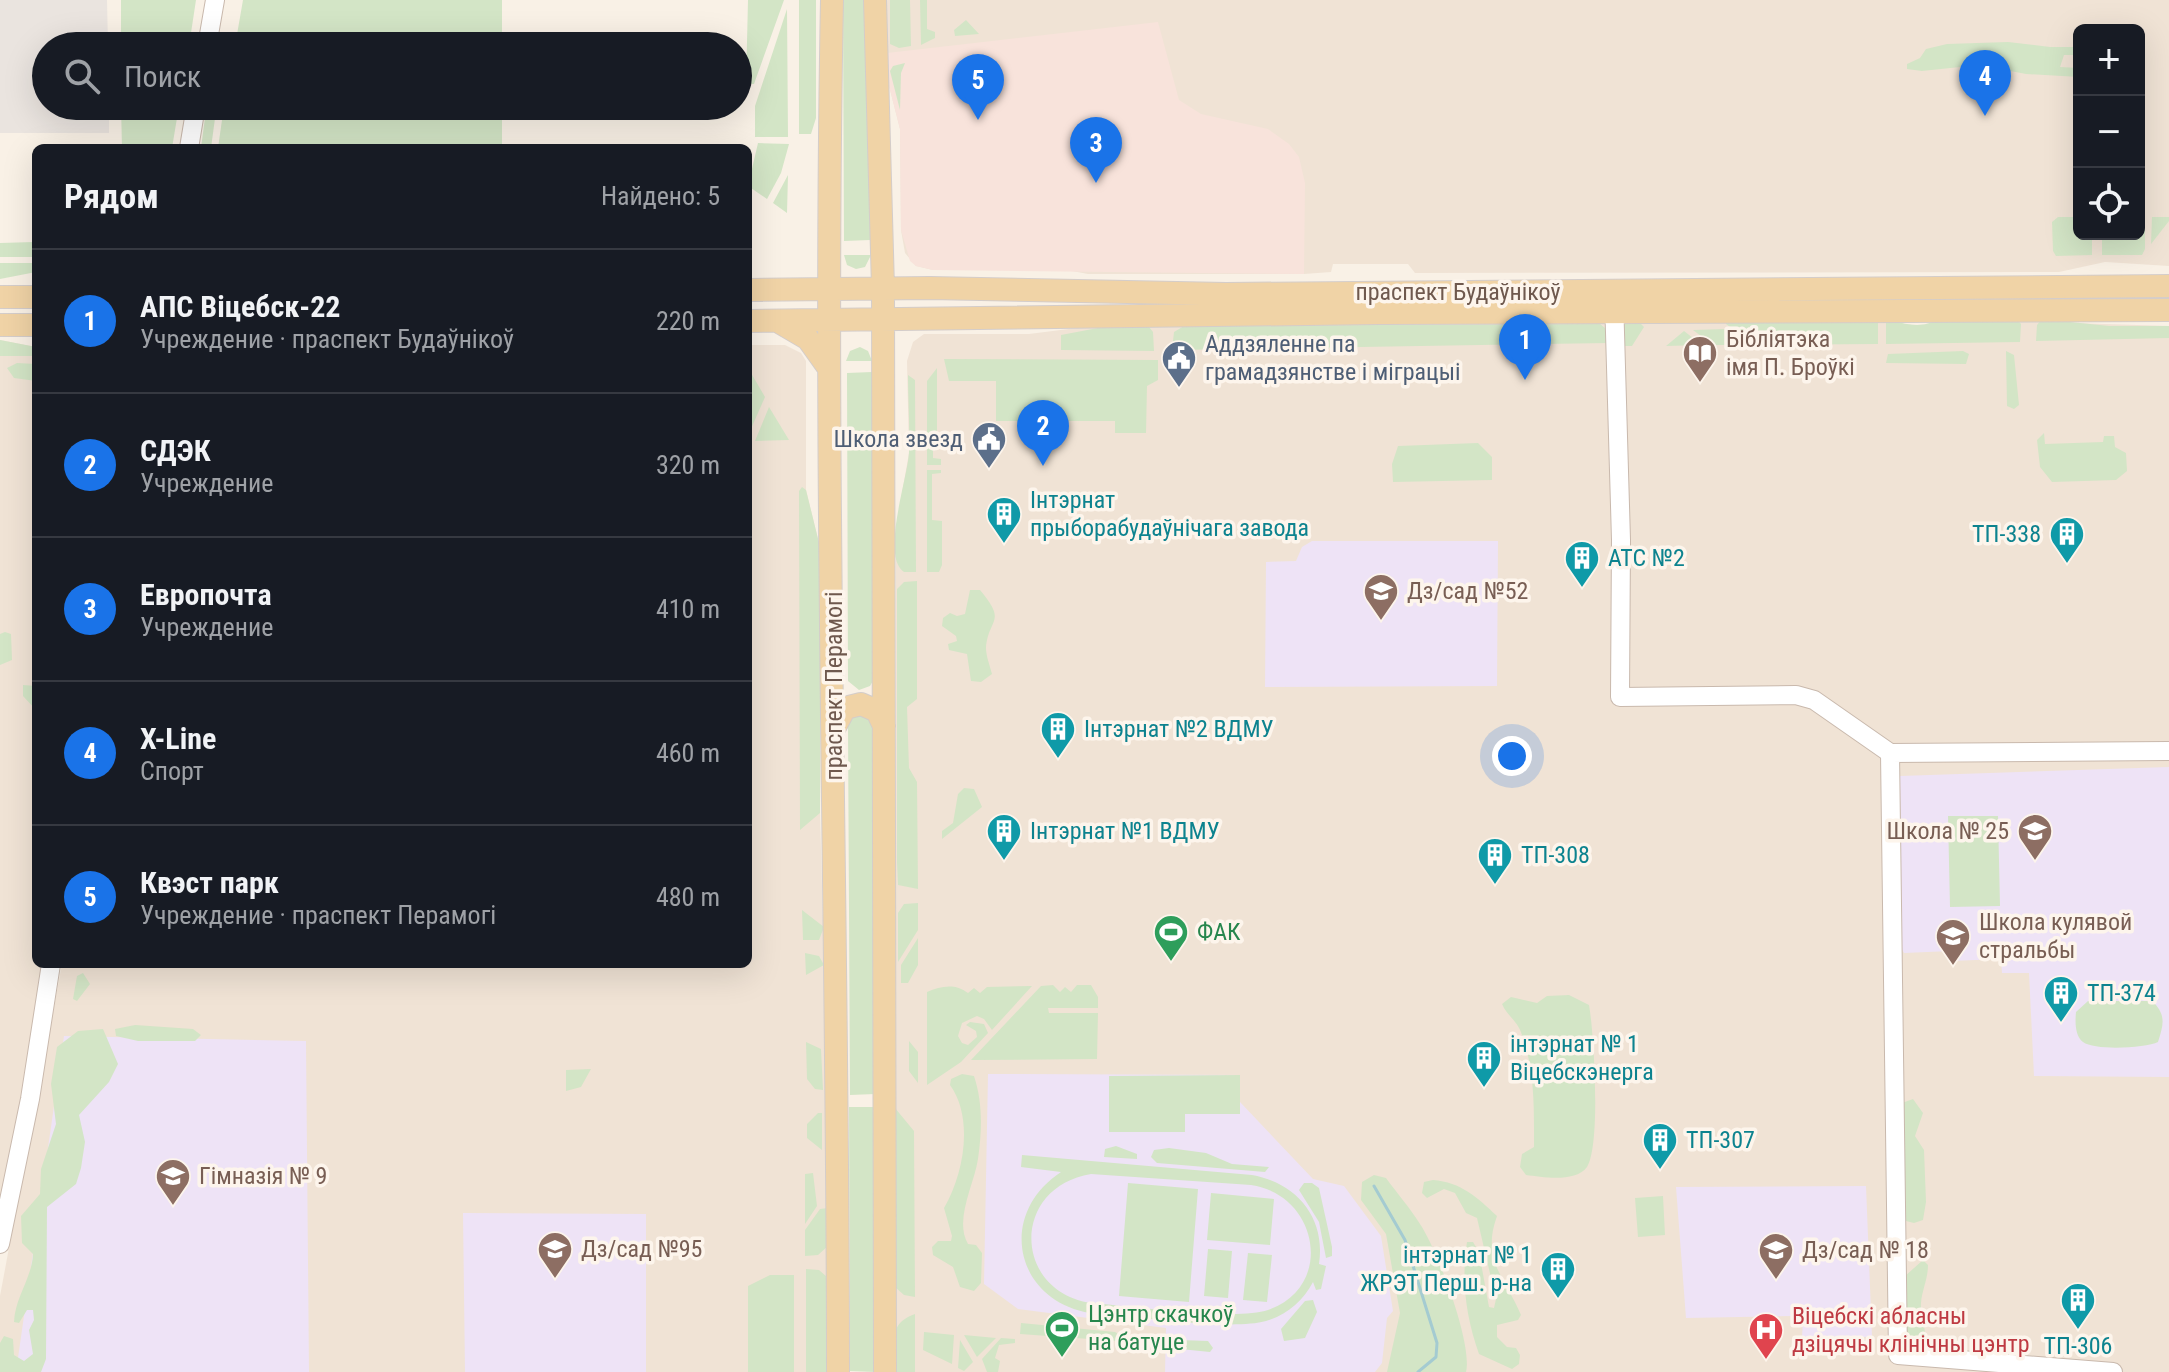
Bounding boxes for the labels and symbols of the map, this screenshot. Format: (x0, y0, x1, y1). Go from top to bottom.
pin: 4 (1959, 50, 2011, 116)
pin: 5 (952, 54, 1004, 120)
pin: 3 (1070, 117, 1122, 183)
street label: праспект Будаўнікоў (1356, 278, 1560, 306)
pin: 1 (1499, 314, 1551, 380)
place label: Бібліятэка імя П. Броўкі (1726, 325, 1855, 381)
place label: Аддзяленне па грамадзянстве і міграцыі (1205, 330, 1460, 386)
library icon: Бібліятэка імя П. Броўкі (1681, 334, 1719, 384)
public building icon: Аддзяленне па грамадзянстве і міграцыі (1160, 339, 1198, 389)
pin: 2 (1017, 400, 1069, 466)
public building icon: Школа звезд (970, 420, 1008, 470)
place label: Школа звезд (833, 425, 963, 453)
place label: Інтэрнат прыборабудаўнічага завода (1030, 486, 1309, 542)
building icon: Інтэрнат прыборабудаўнічага завода (985, 495, 1023, 545)
building icon: ТП-338 (2048, 515, 2086, 565)
place label: ТП-338 (1972, 520, 2041, 548)
building icon: АТС №2 (1563, 539, 1601, 589)
place label: АТС №2 (1608, 544, 1685, 572)
school or university icon: Дз/сад №52 (1362, 572, 1400, 622)
place label: Дз/сад №52 (1407, 577, 1528, 605)
street label: праспект Перамогі (820, 592, 848, 780)
building icon: Інтэрнат №2 ВДМУ (1039, 710, 1077, 760)
place label: Інтэрнат №2 ВДМУ (1084, 715, 1274, 743)
your location (1492, 736, 1532, 776)
building icon: Інтэрнат №1 ВДМУ (985, 812, 1023, 862)
school or university icon: Школа № 25 (2016, 812, 2054, 862)
place label: Інтэрнат №1 ВДМУ (1030, 817, 1220, 845)
place label: Школа № 25 (1887, 817, 2009, 845)
building icon: ТП-308 (1476, 836, 1514, 886)
place label: ТП-308 (1521, 841, 1590, 869)
place label: Школа кулявой стральбы (1979, 908, 2132, 964)
sports icon: ФАК (1152, 913, 1190, 963)
school or university icon: Школа кулявой стральбы (1934, 917, 1972, 967)
place label: ФАК (1197, 918, 1241, 946)
building icon: ТП-374 (2042, 974, 2080, 1024)
place label: ТП-374 (2087, 979, 2156, 1007)
place label: інтэрнат № 1 Віцебскэнерга (1510, 1030, 1654, 1086)
building icon: інтэрнат № 1 Віцебскэнерга (1465, 1039, 1503, 1089)
building icon: ТП-307 (1641, 1121, 1679, 1171)
place label: ТП-307 (1686, 1126, 1755, 1154)
school or university icon: Гімназія № 9 (154, 1157, 192, 1207)
place label: Гімназія № 9 (199, 1162, 327, 1190)
school or university icon: Дз/сад №95 (536, 1230, 574, 1280)
school or university icon: Дз/сад № 18 (1757, 1231, 1795, 1281)
place label: Дз/сад №95 (581, 1235, 702, 1263)
place label: Дз/сад № 18 (1802, 1236, 1929, 1264)
place label: інтэрнат № 1 ЖРЭТ Перш. р-на (1360, 1241, 1532, 1297)
building icon: інтэрнат № 1 ЖРЭТ Перш. р-на (1539, 1250, 1577, 1300)
building icon: ТП-306 (2059, 1281, 2097, 1331)
place label: Цэнтр скачкоў на батуце (1088, 1300, 1233, 1356)
place label: Віцебскі абласны дзіцячы клінічны цэнтр (1792, 1302, 2030, 1358)
sports icon: Цэнтр скачкоў на батуце (1043, 1309, 1081, 1359)
hospital icon: Віцебскі абласны дзіцячы клінічны цэнтр (1747, 1311, 1785, 1361)
place label: ТП-306 (2044, 1332, 2112, 1360)

